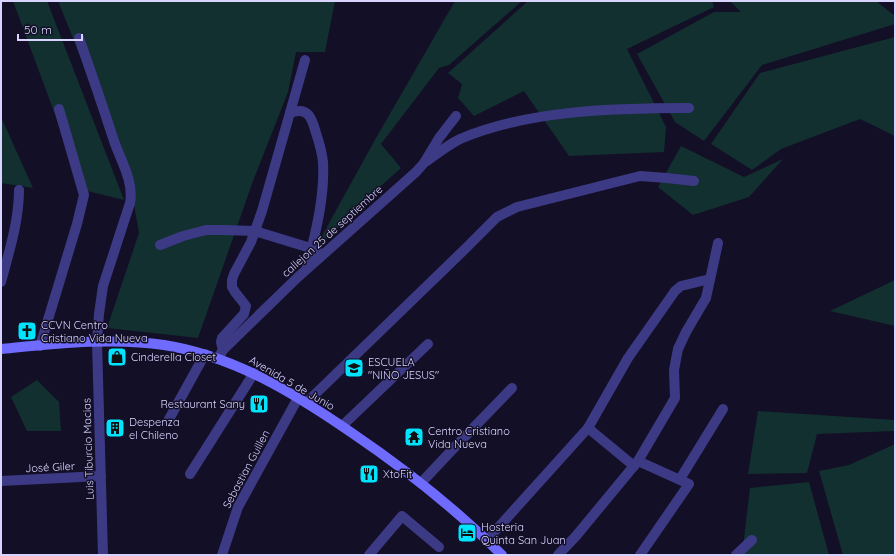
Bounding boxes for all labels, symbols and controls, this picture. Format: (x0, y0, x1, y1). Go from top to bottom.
scale bar (18, 16, 82, 42)
text: 50 m (24, 22, 52, 37)
street label: callejon 25 de septiembre (279, 182, 385, 280)
place label: CCVN Centro Cristiano Vida Nueva (41, 318, 148, 345)
church icon: CCVN Centro Cristiano Vida Nueva (16, 320, 38, 342)
shop icon: Cinderella Closet (106, 346, 128, 368)
place label: Cinderella Closet (131, 350, 216, 364)
street label: Avenida 5 de Junio (247, 353, 338, 413)
place label: ESCUELA "NIÑO JESUS" (368, 355, 439, 382)
school or university icon: ESCUELA "NIÑO JESUS" (343, 357, 365, 379)
restaurant icon: Restaurant Sany (248, 393, 270, 415)
place label: Restaurant Sany (161, 397, 245, 411)
street label: Luis Tiburcio Macias (79, 398, 97, 500)
place label: Despenza el Chileno (129, 415, 180, 442)
building icon: Despenza el Chileno (104, 417, 126, 439)
place label: Centro Cristiano Vida Nueva (428, 424, 510, 451)
temple icon: Centro Cristiano Vida Nueva (403, 426, 425, 448)
street label: Sebastian Guillen (219, 427, 273, 511)
street label: José Giler (25, 459, 76, 475)
restaurant icon: XtoFit (358, 463, 380, 485)
place label: XtoFit (383, 467, 413, 481)
place label: Hosteria Quinta San Juan (481, 520, 566, 547)
hotel icon: Hosteria Quinta San Juan (456, 522, 478, 544)

